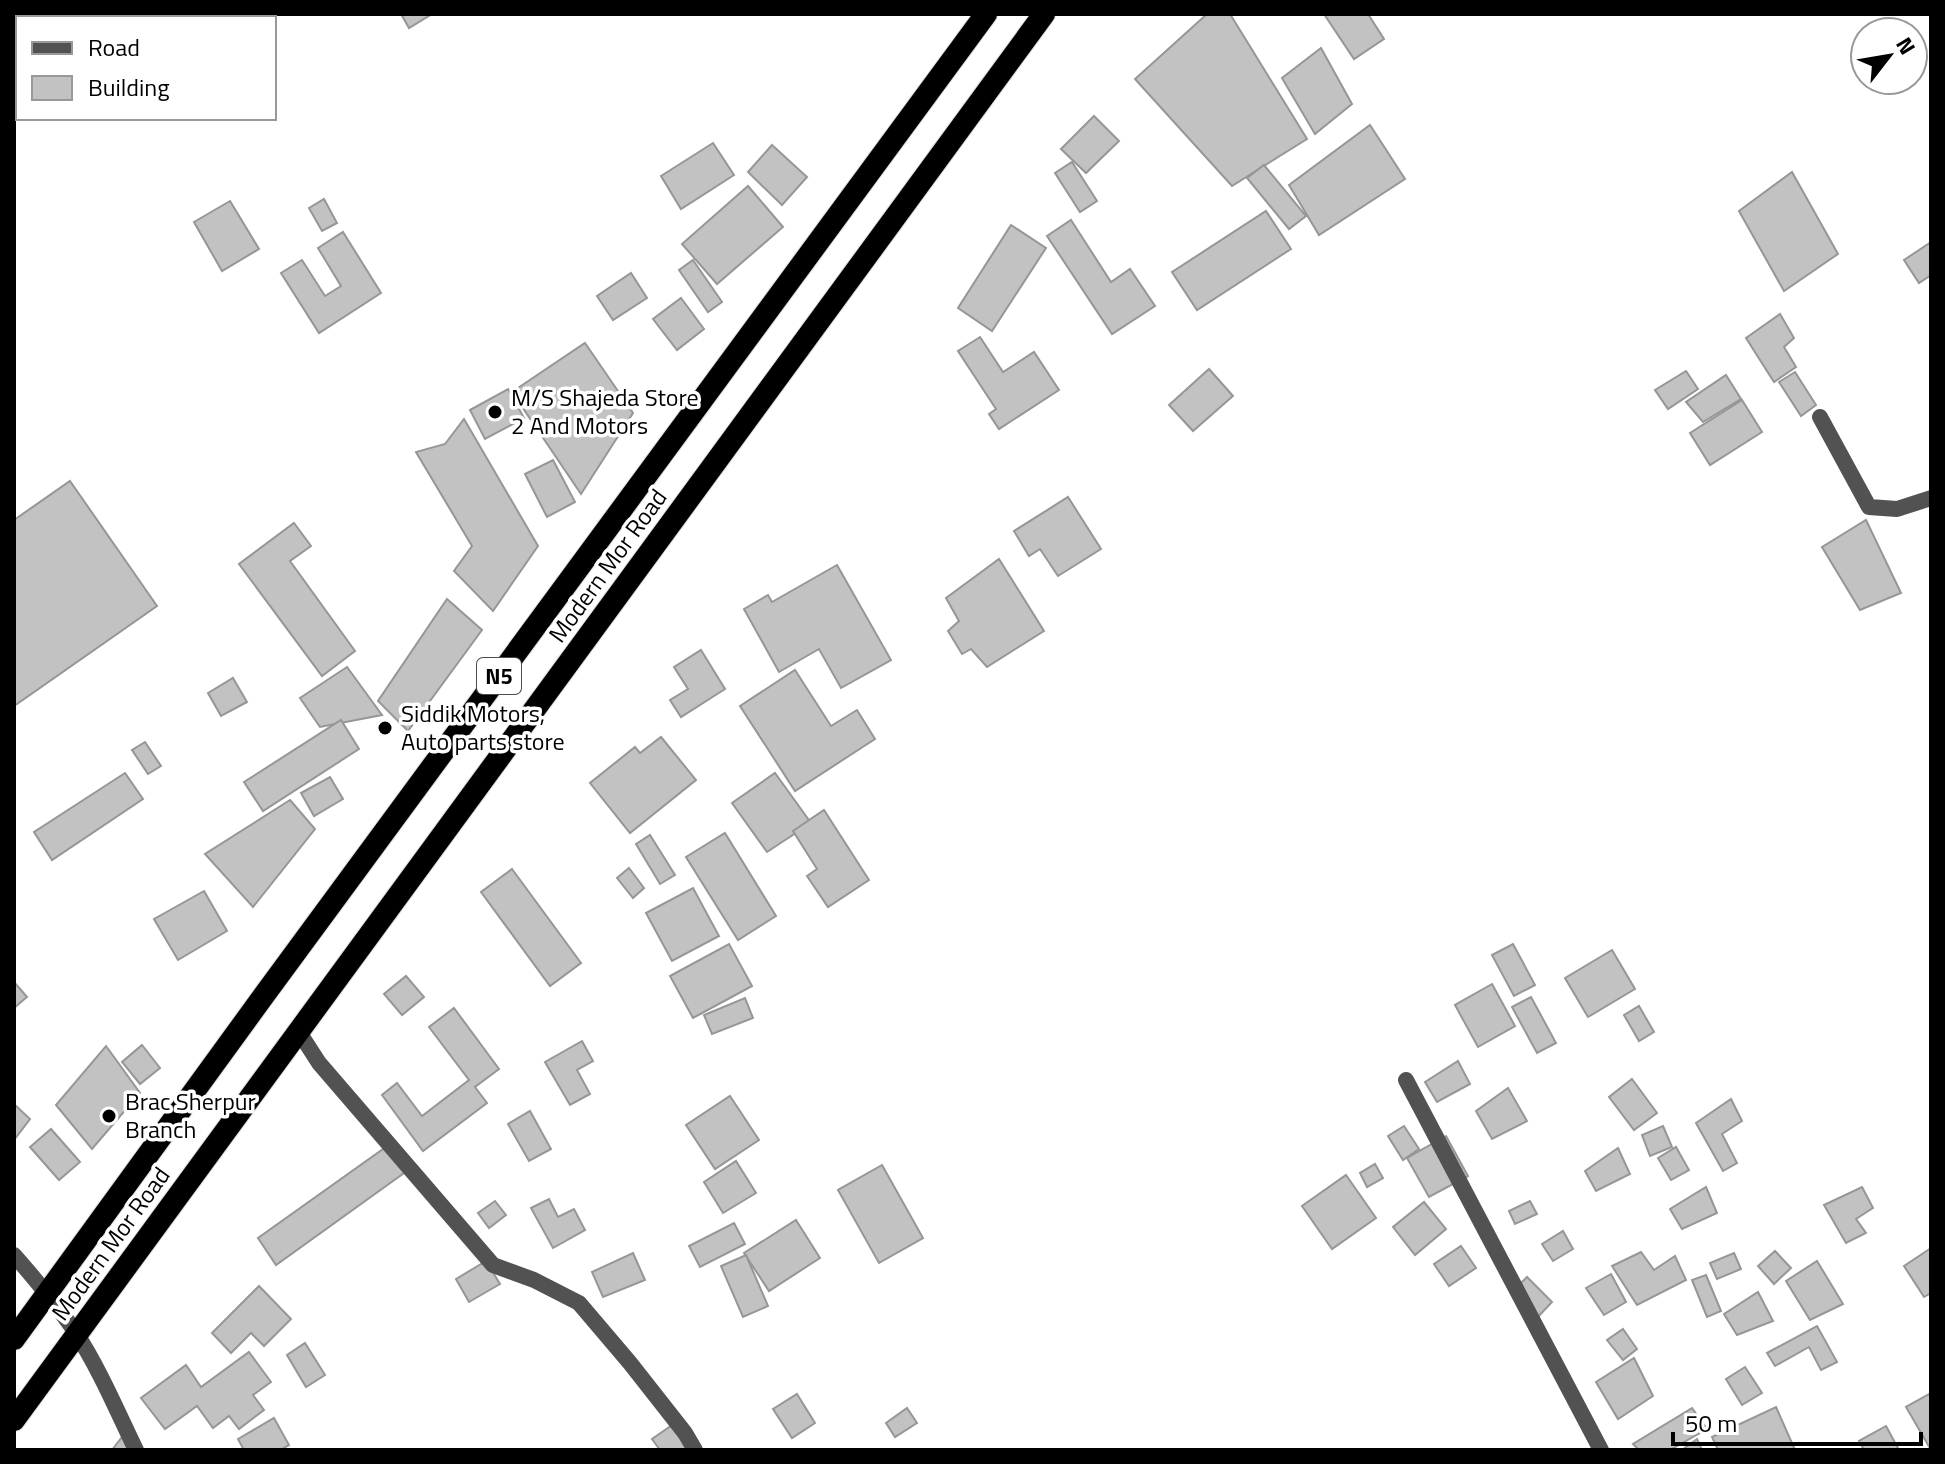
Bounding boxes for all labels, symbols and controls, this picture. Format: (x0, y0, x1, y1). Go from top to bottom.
legend (16, 16, 276, 120)
north arrow (1849, 16, 1929, 96)
text: Road (88, 29, 140, 65)
text: N (1888, 30, 1925, 61)
text: Building (88, 69, 170, 105)
place label: M/S Shajeda Store 2 And Motors (511, 379, 699, 443)
marker: M/S Shajeda Store 2 And Motors (486, 403, 504, 421)
street label: Modern Mor Road (539, 481, 675, 650)
road number: N5 (477, 658, 521, 694)
place label: Siddik Motors, Auto parts store (401, 695, 565, 759)
marker: Siddik Motors, Auto parts store (376, 719, 394, 737)
place label: Brac Sherpur Branch (125, 1083, 256, 1147)
marker: Brac Sherpur Branch (100, 1107, 118, 1125)
street label: Modern Mor Road (42, 1159, 178, 1328)
scale bar (1673, 1396, 1921, 1446)
text: 50 m (1685, 1405, 1737, 1441)

